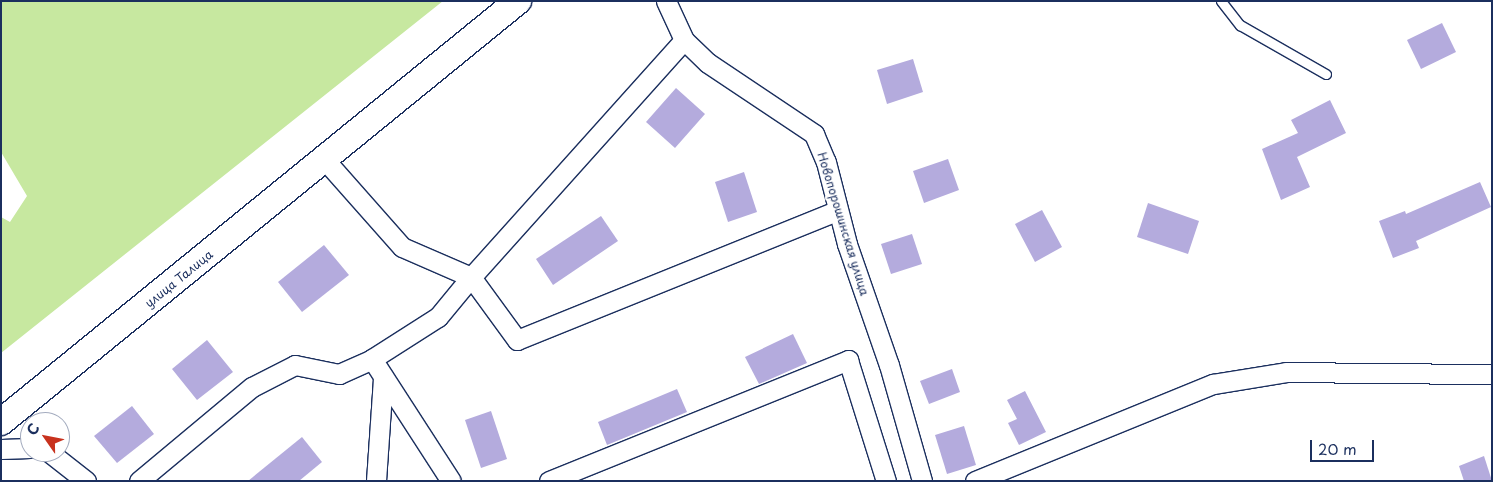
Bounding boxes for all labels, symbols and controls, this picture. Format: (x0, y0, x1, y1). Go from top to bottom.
street label: Новопорошинская улица (814, 150, 872, 298)
street label: улица Талица (142, 247, 216, 311)
north arrow (20, 412, 70, 462)
text: С (21, 419, 45, 439)
scale bar (1313, 430, 1377, 462)
text: 20 m (1318, 437, 1357, 460)

